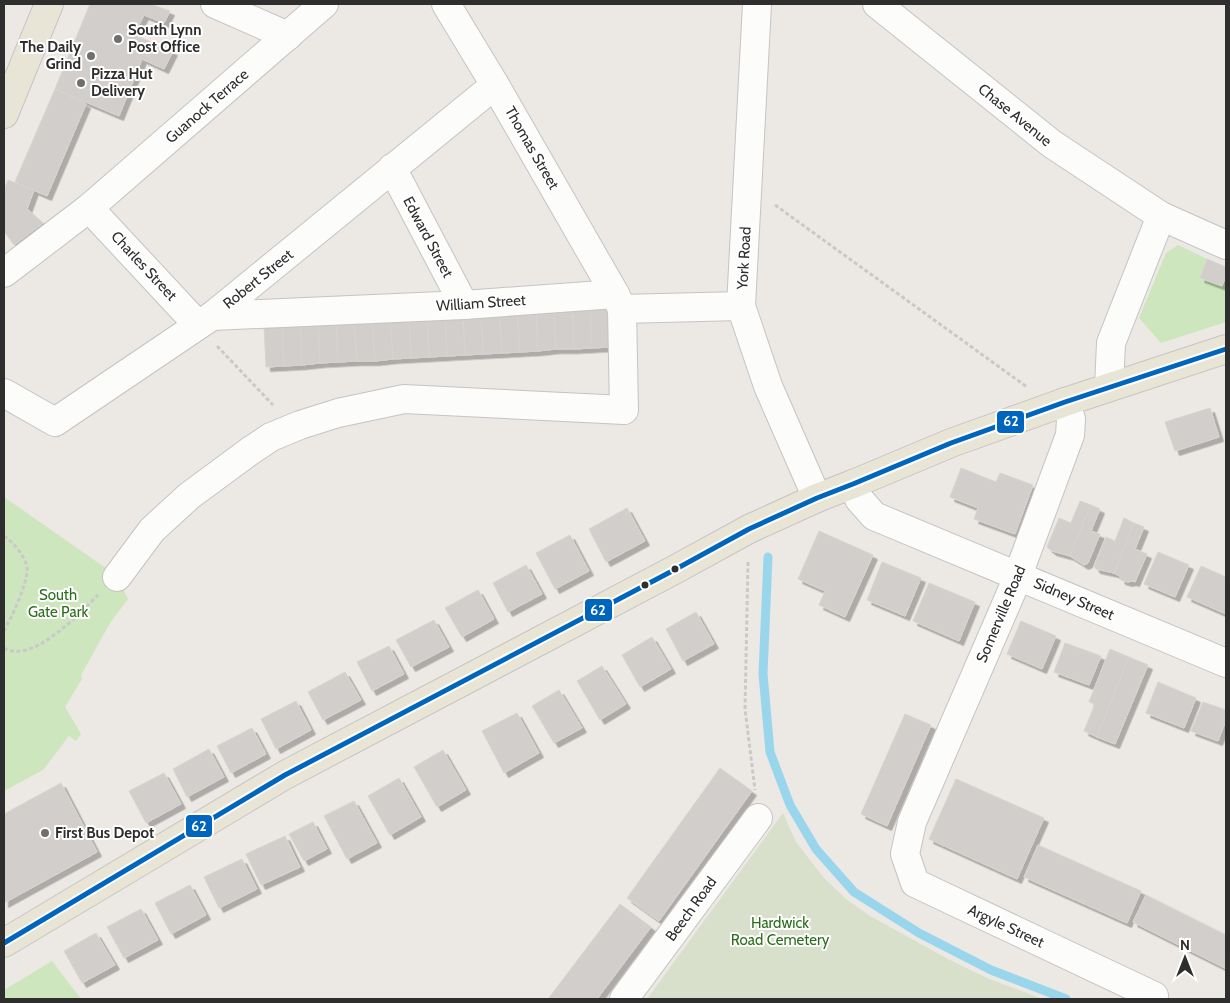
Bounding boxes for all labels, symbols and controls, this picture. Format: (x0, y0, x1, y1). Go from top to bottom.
place label: South Lynn Post Office (128, 21, 201, 56)
marker: South Lynn Post Office (112, 33, 124, 45)
place label: The Daily Grind (20, 38, 82, 73)
marker: The Daily Grind (85, 50, 97, 62)
place label: Pizza Hut Delivery (91, 65, 153, 100)
street label: Guanock Terrace (162, 65, 252, 147)
marker: Pizza Hut Delivery (75, 77, 87, 89)
street label: Chase Avenue (975, 80, 1056, 150)
street label: Thomas Street (501, 103, 563, 193)
street label: Edward Street (399, 193, 457, 281)
street label: York Road (733, 226, 755, 291)
street label: Charles Street (107, 227, 181, 305)
street label: Robert Street (219, 245, 297, 313)
street label: William Street (436, 291, 526, 315)
line badge: 62 (996, 410, 1025, 434)
text: 62 (1003, 412, 1019, 430)
street label: Somerville Road (972, 563, 1030, 665)
unlabelled marker (670, 564, 680, 574)
street label: Sidney Street (1031, 574, 1117, 624)
unlabelled marker (640, 580, 650, 590)
park label: South Gate Park (28, 586, 88, 621)
line badge: 62 (584, 598, 613, 622)
text: 62 (590, 601, 606, 619)
line badge: 62 (185, 814, 213, 838)
text: 62 (191, 817, 207, 835)
place label: First Bus Depot (55, 824, 154, 842)
marker: First Bus Depot (39, 827, 51, 839)
street label: Beech Road (662, 873, 720, 945)
street label: Argyle Street (965, 901, 1047, 951)
park label: Hardwick Road Cemetery (731, 914, 830, 949)
north arrow (1160, 933, 1210, 983)
text: N (1180, 936, 1190, 954)

